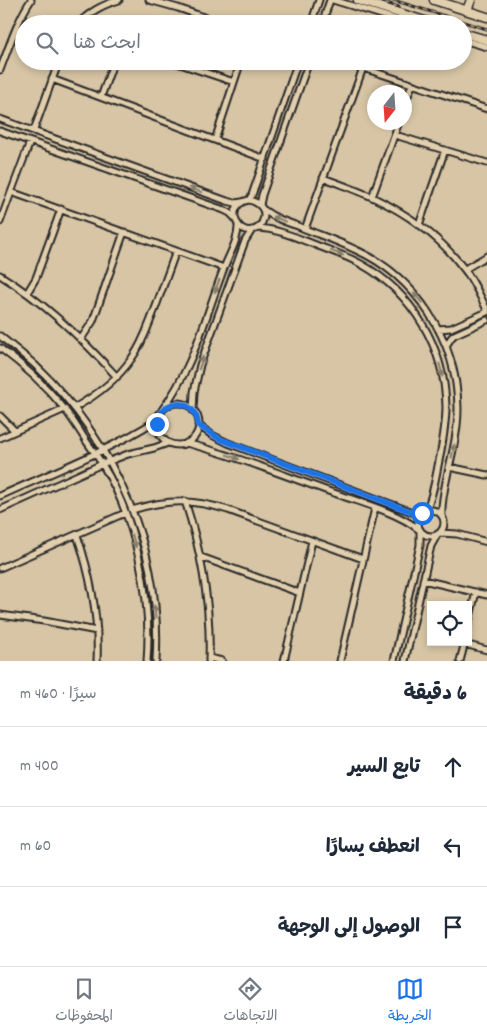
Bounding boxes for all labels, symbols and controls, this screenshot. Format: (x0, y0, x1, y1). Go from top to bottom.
search box (15, 15, 472, 70)
icon: search (33, 29, 61, 57)
text: ابحث هنا (73, 31, 141, 58)
north arrow (367, 85, 412, 130)
one-way arrow (188, 186, 203, 193)
one-way arrow (272, 214, 286, 222)
one-way arrow (330, 250, 345, 257)
one-way arrow (213, 279, 220, 294)
one-way arrow (413, 292, 424, 305)
one-way arrow (197, 355, 205, 370)
one-way arrow (437, 362, 445, 377)
route end (146, 413, 169, 436)
one-way arrow (449, 444, 457, 459)
one-way arrow (226, 453, 241, 461)
route start (411, 502, 434, 525)
one-way arrow (130, 533, 138, 548)
map controls (427, 601, 472, 646)
button: locate (427, 601, 472, 646)
one-way arrow (151, 604, 159, 620)
text: 6 دقيقة (403, 680, 467, 710)
text: سيرًا · 460 m (20, 683, 97, 706)
icon: ahead (439, 753, 467, 781)
text: 400 m (20, 755, 59, 778)
text: تابع السير (348, 755, 420, 782)
icon: left (439, 833, 467, 861)
text: 60 m (20, 835, 51, 858)
text: انعطف يسارًا (326, 835, 420, 862)
icon: arrive (439, 913, 467, 941)
text: الوصول إلى الوجهة (278, 915, 420, 942)
tab: المحفوظات (55, 975, 113, 1028)
tab: الاتجاهات (223, 975, 278, 1028)
tab: الخريطة (388, 975, 432, 1028)

